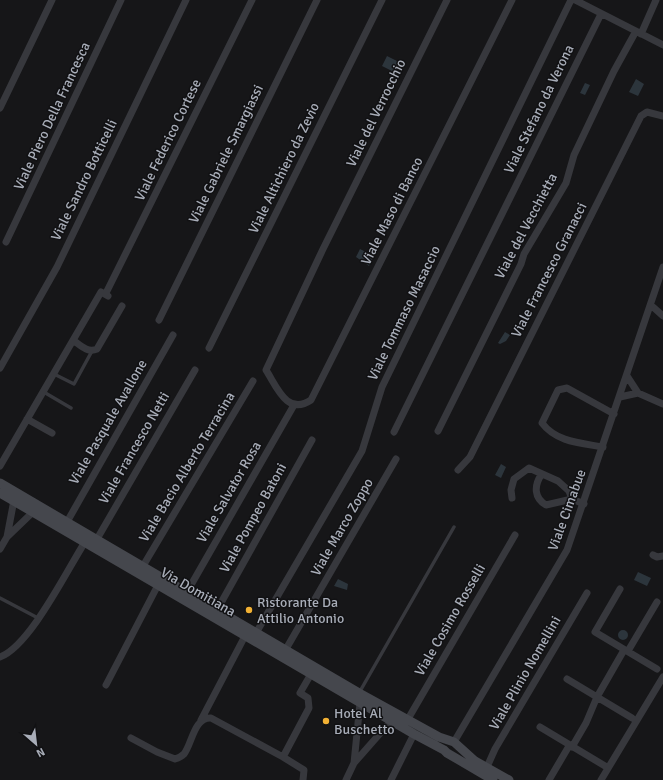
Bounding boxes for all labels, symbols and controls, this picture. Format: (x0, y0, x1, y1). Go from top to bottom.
street label: Viale Piero Della Francesca (10, 39, 94, 193)
street label: Viale Stefano da Verona (500, 42, 578, 176)
street label: Viale del Verrocchio (342, 56, 410, 170)
street label: Viale Federico Cortese (131, 76, 205, 204)
street label: Viale Gabriele Smargiassi (185, 82, 267, 226)
street label: Viale Altichiero da Zevio (245, 100, 323, 236)
street label: Viale Sandro Botticelli (47, 117, 121, 243)
street label: Viale Maso di Banco (357, 154, 427, 268)
street label: Viale del Vecchietta (491, 170, 561, 282)
street label: Viale Francesco Granacci (508, 200, 590, 340)
street label: Viale Tommaso Masaccio (364, 243, 444, 383)
street label: Viale Pasquale Avallone (65, 356, 151, 488)
street label: Viale Francesco Netti (95, 389, 173, 507)
street label: Viale Bacio Alberto Terracina (135, 389, 239, 545)
street label: Viale Salvator Rosa (193, 438, 265, 546)
street label: Viale Pompeo Batoni (216, 460, 290, 576)
street label: Viale Cimabue (544, 467, 590, 553)
street label: Viale Marco Zoppo (307, 475, 377, 579)
street label: Viale Cosimo Rosselli (411, 561, 489, 679)
street label: Via Domitiana (157, 564, 239, 620)
place label: Ristorante Da Attilio Antonio (257, 594, 344, 627)
marker: Ristorante Da Attilio Antonio (244, 605, 254, 615)
street label: Viale Plinio Nomellini (485, 613, 565, 733)
place label: Hotel Al Buschetto (334, 705, 394, 738)
marker: Hotel Al Buschetto (321, 716, 331, 726)
north arrow (16, 724, 56, 764)
text: N (34, 745, 47, 760)

